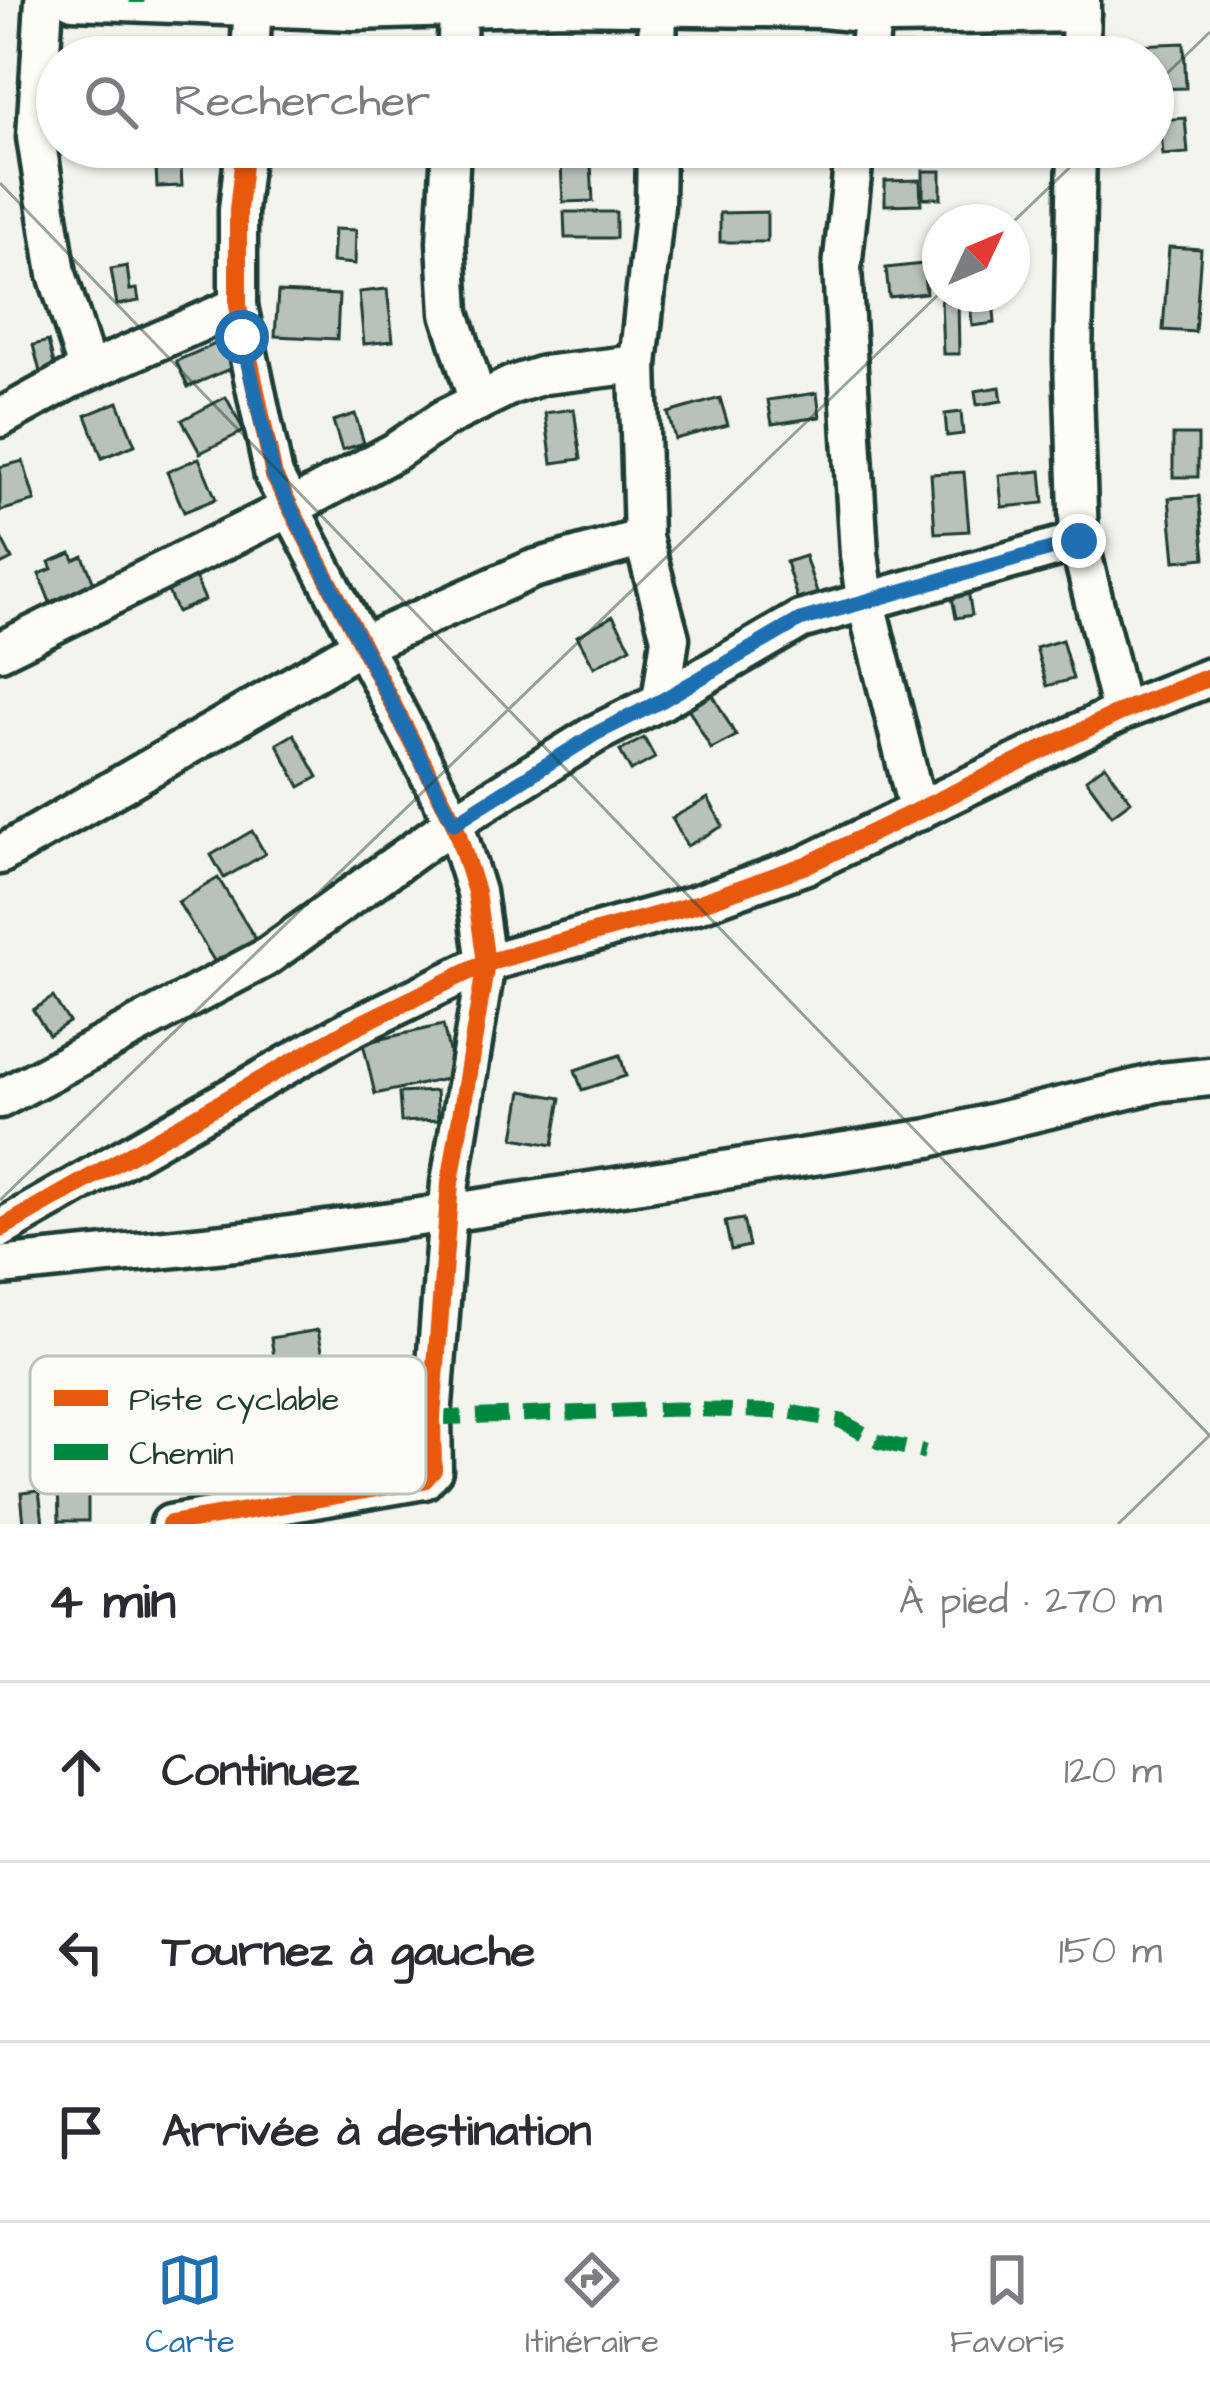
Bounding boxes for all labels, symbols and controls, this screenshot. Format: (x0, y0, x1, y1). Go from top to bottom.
search box (36, 36, 1174, 168)
icon: search (78, 69, 144, 135)
text: Rechercher (174, 71, 430, 133)
north arrow (922, 204, 1030, 312)
route start (215, 310, 269, 364)
route end (1052, 514, 1106, 568)
legend (30, 1356, 426, 1494)
text: Piste cyclable (129, 1377, 339, 1424)
text: Chemin (129, 1431, 234, 1477)
text: 4 min (48, 1567, 176, 1638)
text: À pied · 270 m (899, 1575, 1162, 1629)
icon: ahead (48, 1739, 114, 1805)
text: Continuez (162, 1741, 359, 1803)
text: 120 m (1064, 1745, 1162, 1799)
icon: left (48, 1919, 114, 1985)
text: Tournez à gauche (162, 1921, 535, 1983)
text: 150 m (1059, 1925, 1162, 1979)
icon: arrive (48, 2099, 114, 2165)
text: Arrivée à destination (162, 2101, 591, 2163)
tab: Carte (145, 2247, 235, 2365)
tab: Itinéraire (525, 2247, 659, 2365)
tab: Favoris (950, 2247, 1065, 2365)

